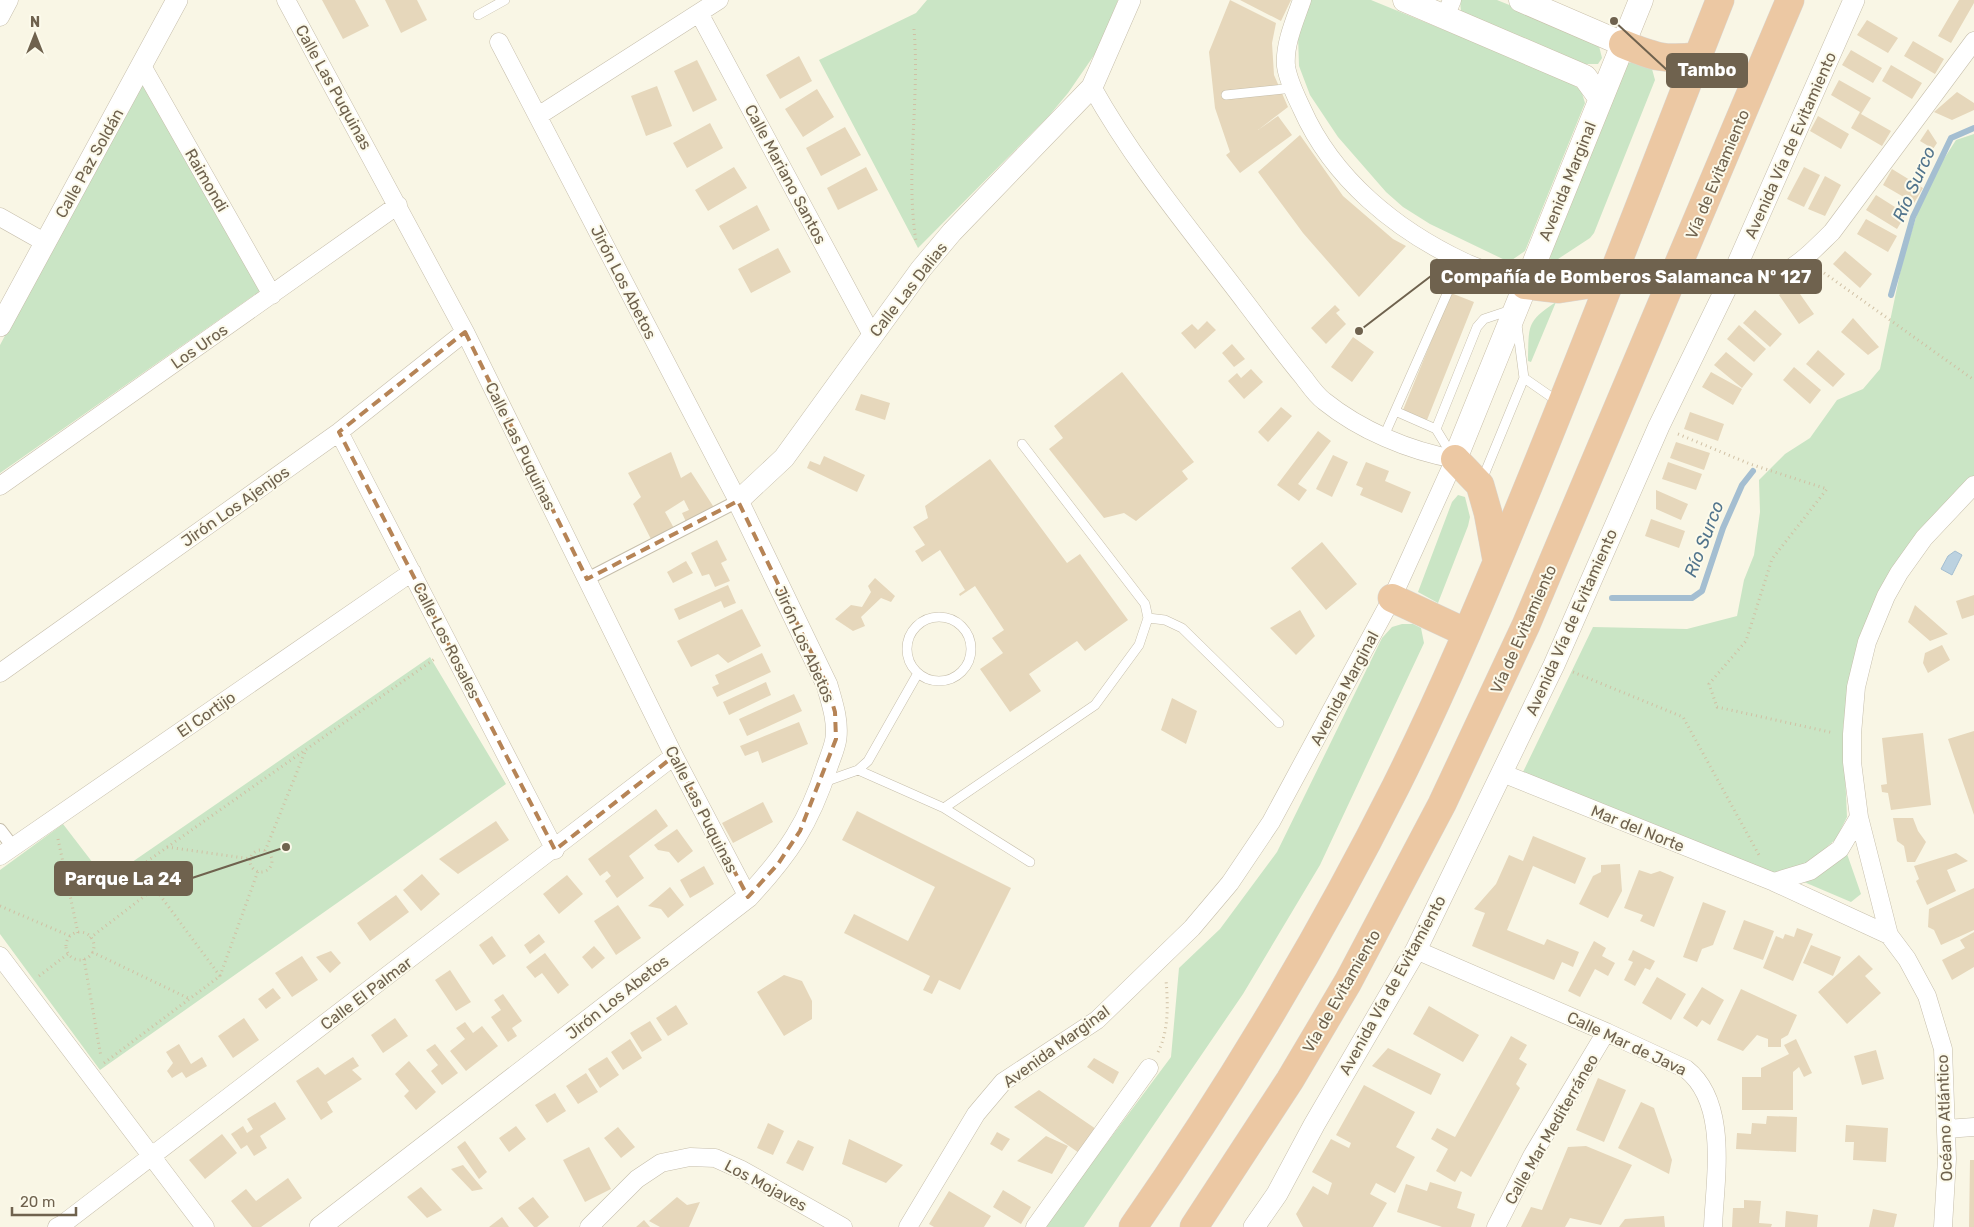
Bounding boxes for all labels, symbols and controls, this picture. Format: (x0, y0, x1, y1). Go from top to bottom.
north arrow (10, 10, 60, 60)
text: N (30, 14, 40, 31)
street label: Calle Las Puquinas (291, 22, 376, 153)
street label: Avenida Vía de Evitamiento (1741, 49, 1840, 241)
callout: Tambo (1667, 54, 1747, 87)
text: Tambo (1677, 59, 1737, 81)
street label: Calle Mariano Santos (741, 101, 830, 247)
street label: Calle Paz Soldán (51, 105, 127, 221)
street label: Vía de Evitamiento (1682, 107, 1753, 242)
street label: Avenida Marginal (1535, 119, 1600, 244)
water label: Río Surco (1888, 143, 1940, 225)
street label: Raimondi (181, 145, 232, 215)
street label: Jirón Los Abetos (587, 222, 660, 342)
street label: Calle Las Dalias (866, 238, 951, 340)
callout: Compañía de Bomberos Salamanca Nº 127 (1431, 260, 1821, 293)
text: Compañía de Bomberos Salamanca Nº 127 (1441, 266, 1811, 288)
street label: Los Uros (167, 320, 231, 373)
street label: Calle Las Puquinas (481, 379, 560, 513)
street label: Jirón Los Ajenjos (178, 462, 293, 551)
water label: Río Surco (1679, 498, 1729, 580)
street label: Avenida Vía de Evitamiento (1521, 526, 1621, 718)
street label: Vía de Evitamiento (1486, 562, 1560, 696)
street label: Calle Los Rosales (409, 579, 484, 701)
street label: Jirón Los Abetos (770, 583, 839, 705)
street label: Avenida Marginal (1306, 628, 1383, 749)
street label: El Cortijo (173, 687, 239, 741)
street label: Calle Las Puquinas (661, 743, 742, 876)
street label: Mar del Norte (1588, 801, 1687, 856)
callout: Parque La 24 (55, 862, 192, 895)
text: Parque La 24 (64, 868, 182, 890)
street label: Avenida Vía de Evitamiento (1335, 892, 1449, 1078)
street label: Vía de Evitamiento (1298, 926, 1384, 1056)
street label: Jirón Los Abetos (562, 951, 672, 1043)
street label: Calle El Palmar (317, 953, 416, 1034)
street label: Avenida Marginal (999, 1001, 1113, 1091)
street label: Calle Mar de Java (1564, 1007, 1690, 1080)
street label: Calle Mar Mediterráneo (1501, 1051, 1602, 1208)
street label: Océano Atlántico (1933, 1054, 1956, 1182)
street label: Los Mojaves (721, 1156, 810, 1215)
scale bar (12, 1184, 76, 1216)
text: 20 m (20, 1193, 55, 1211)

